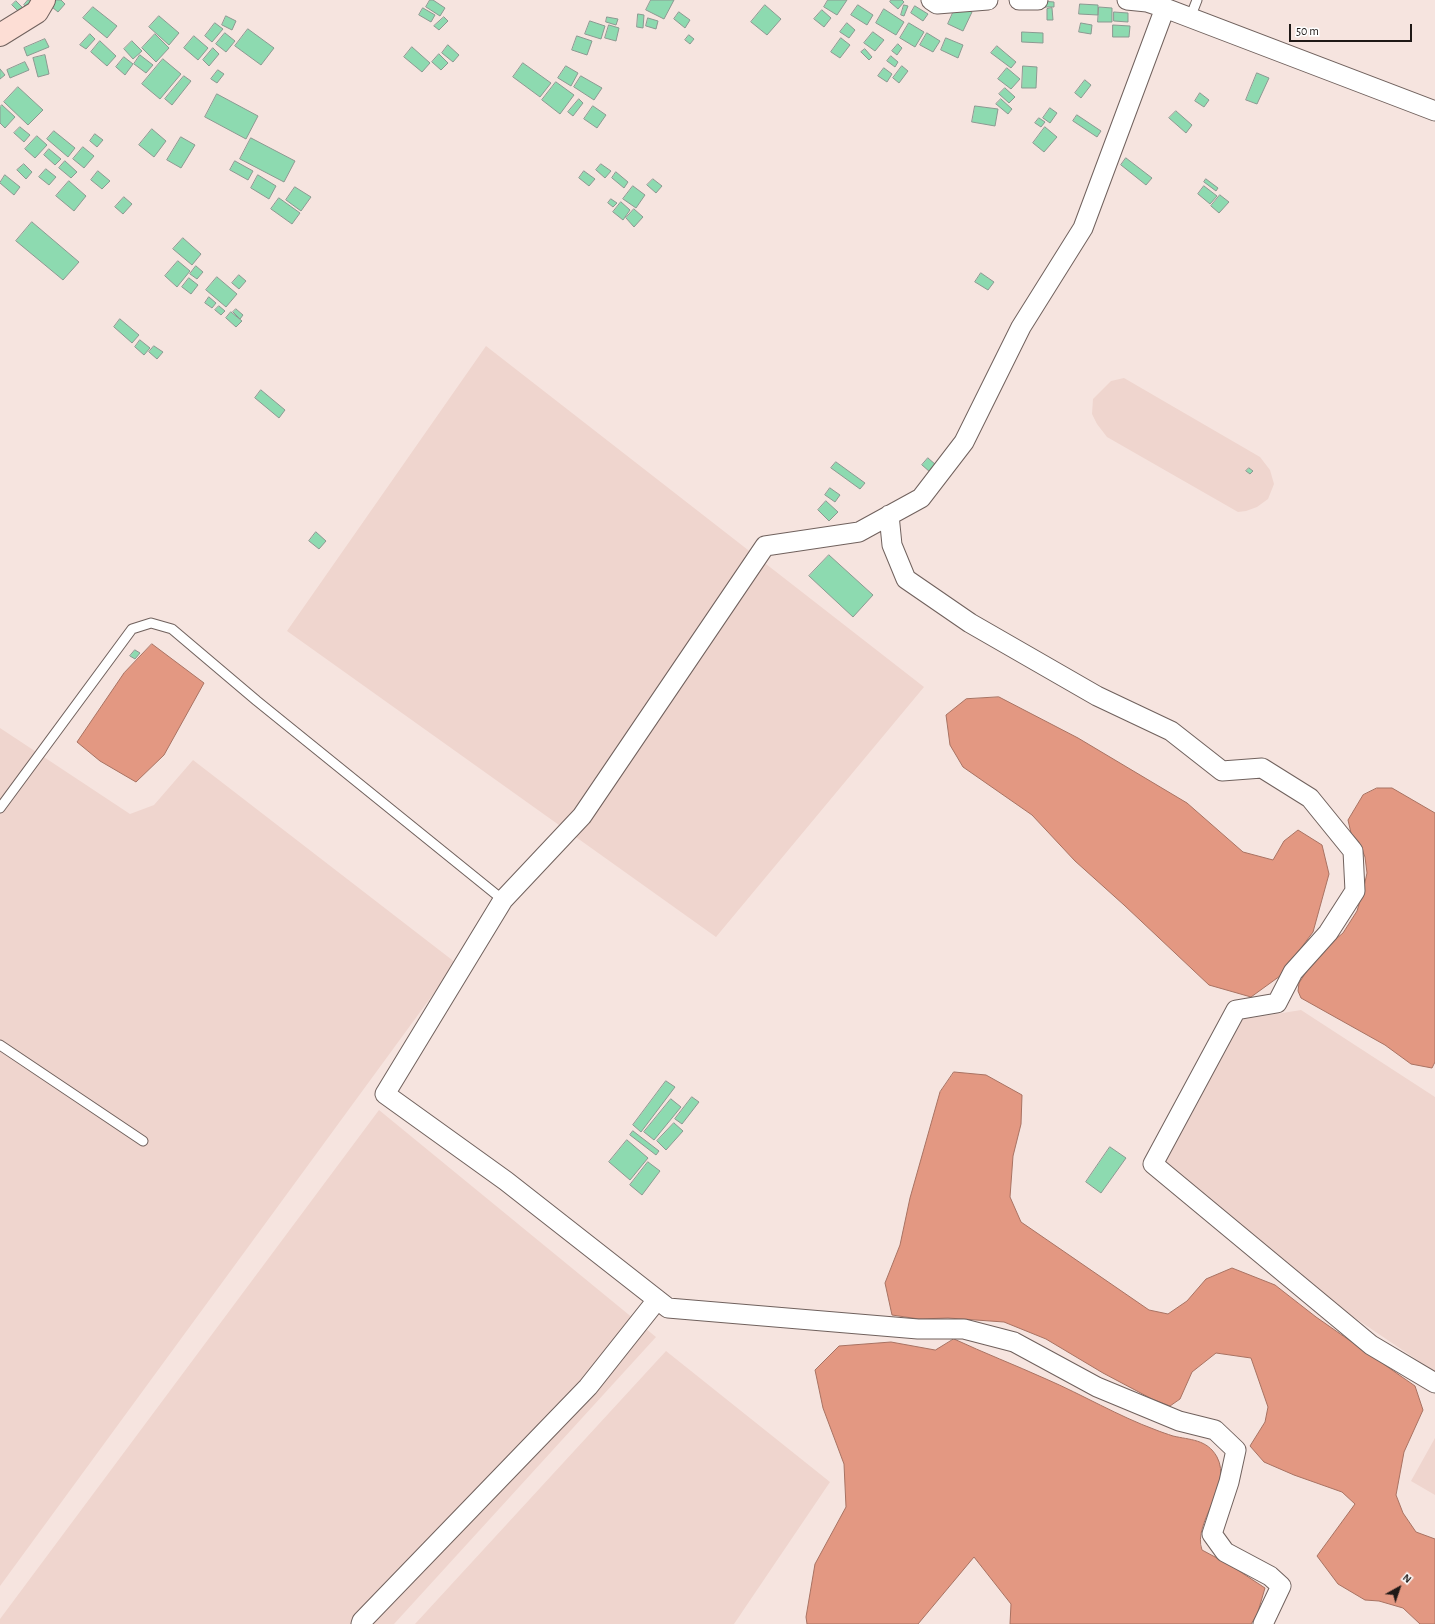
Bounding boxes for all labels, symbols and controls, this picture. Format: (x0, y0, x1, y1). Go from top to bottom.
scale bar (1291, 16, 1414, 42)
text: 50 m (1296, 25, 1319, 37)
north arrow (1379, 1568, 1419, 1608)
text: N (1401, 1572, 1414, 1585)

